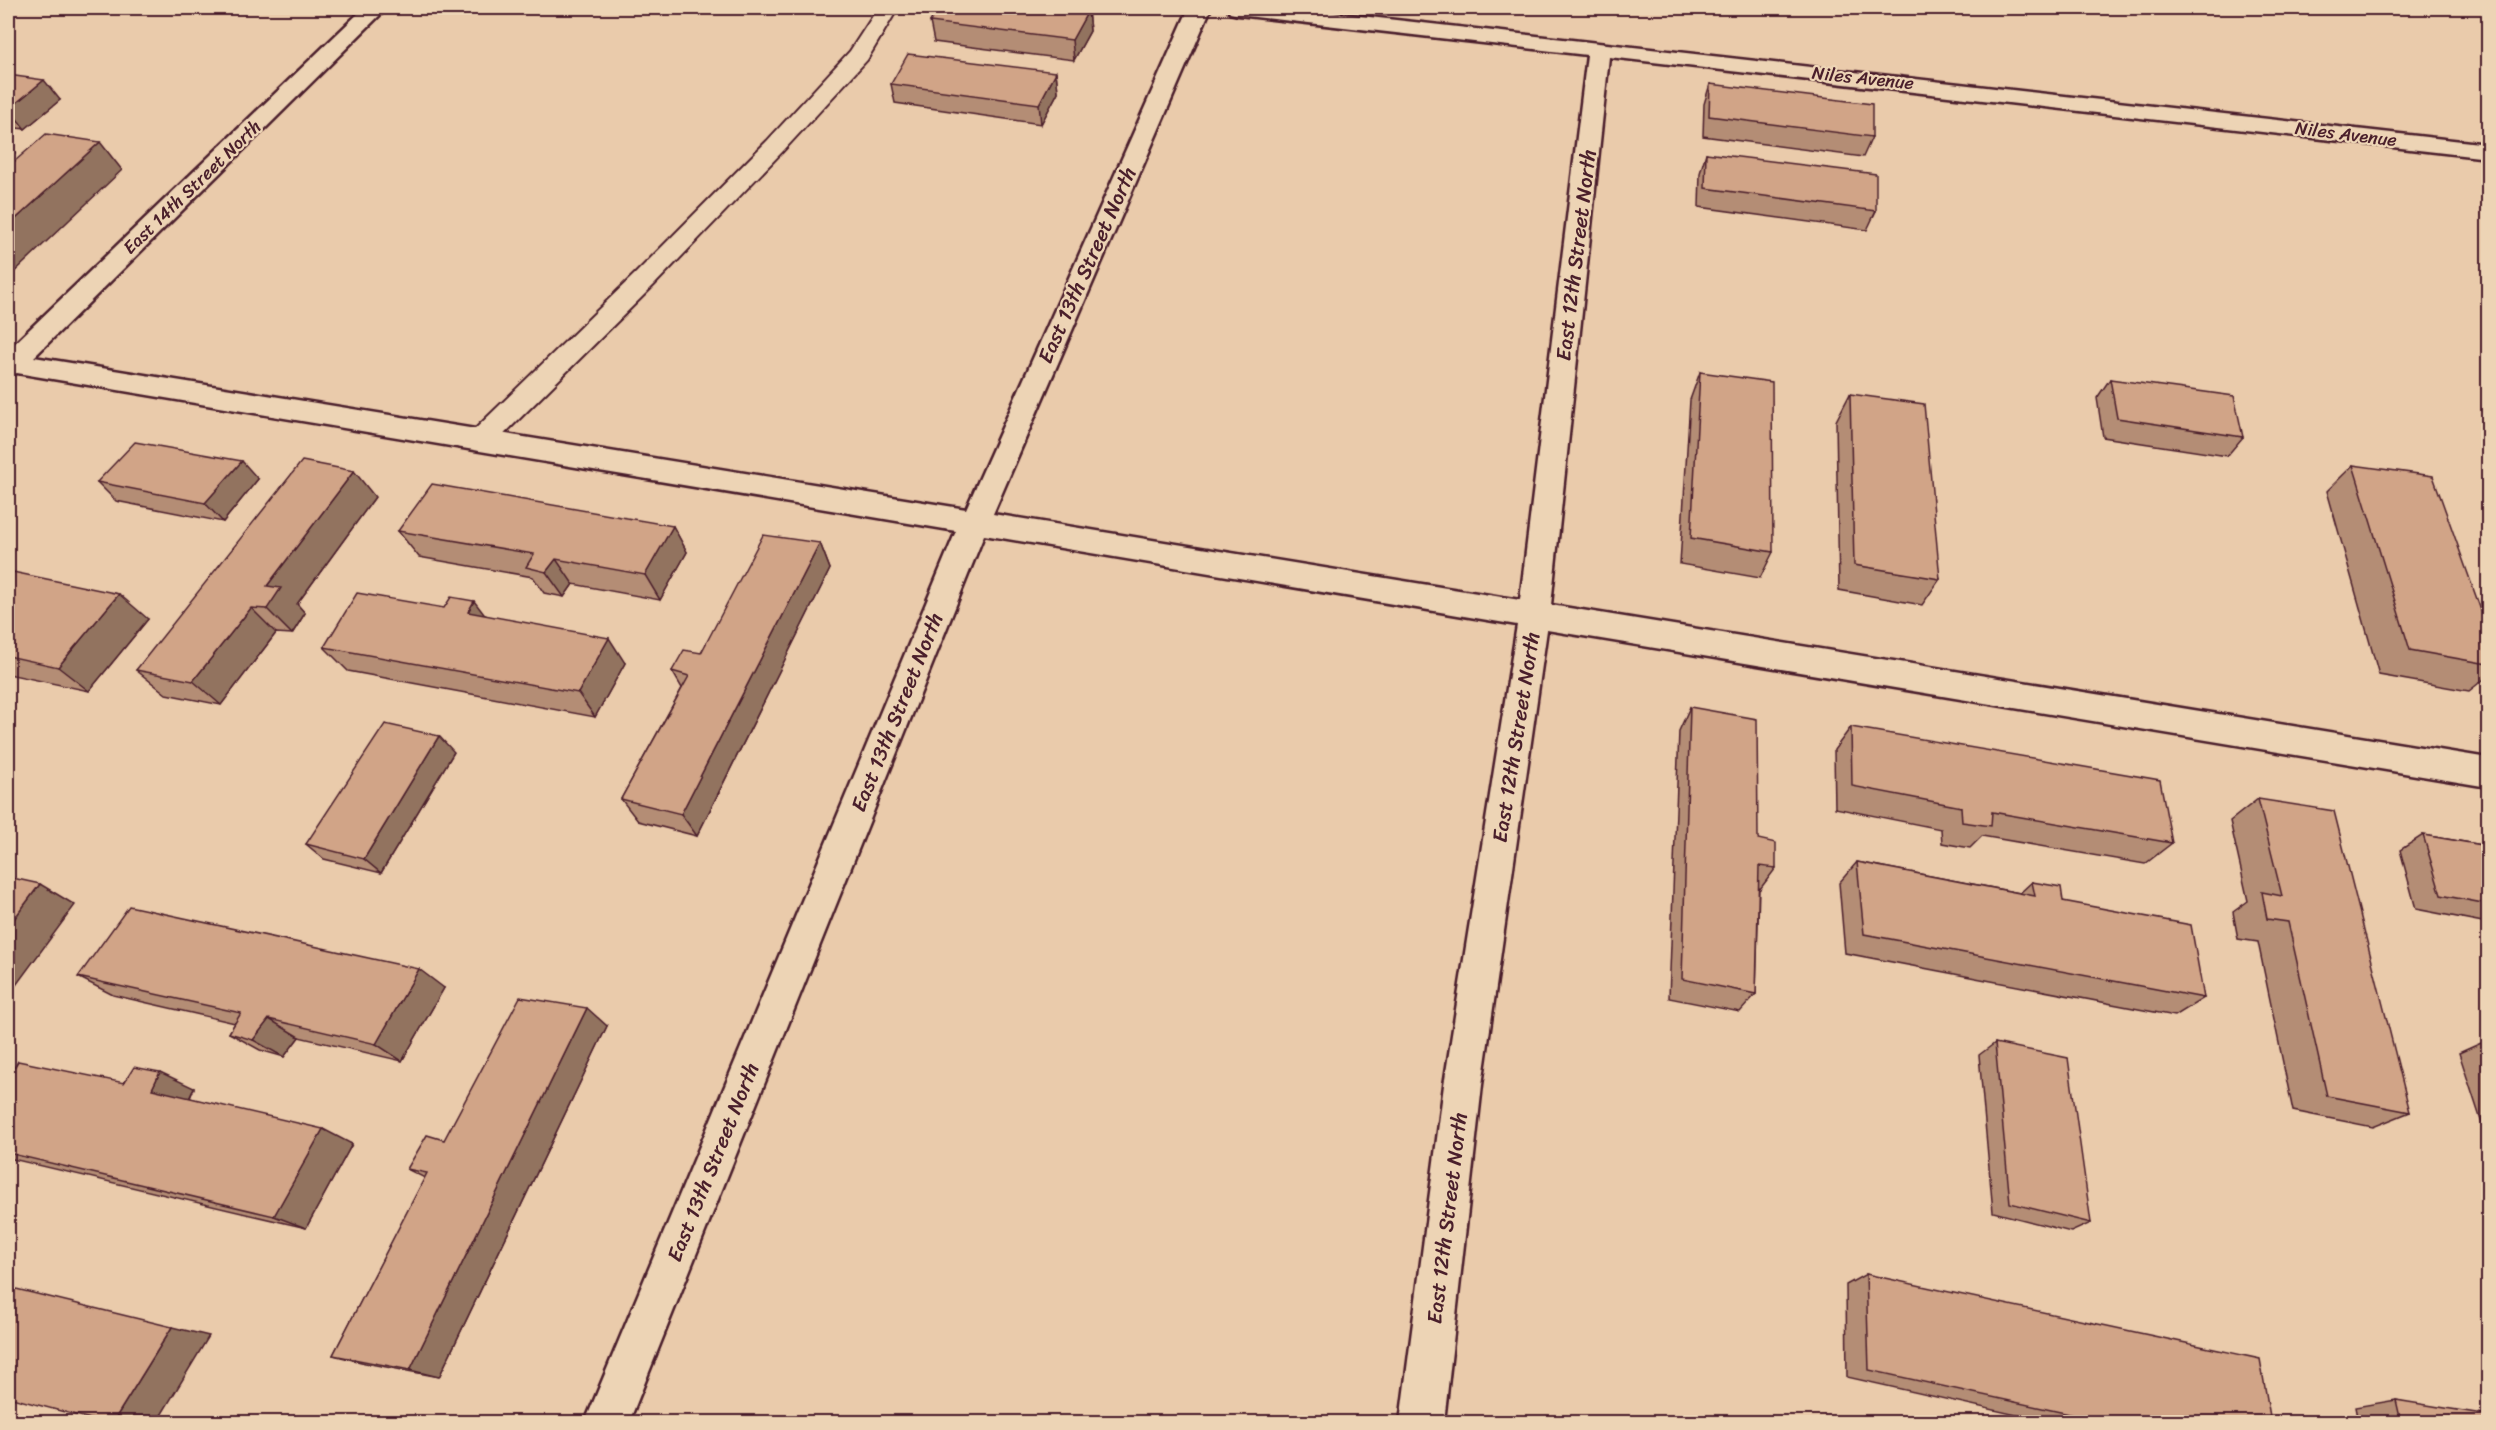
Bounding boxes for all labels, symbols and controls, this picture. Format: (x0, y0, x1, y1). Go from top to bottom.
street label: Niles Avenue (1810, 57, 1916, 99)
street label: East 14th Street North (115, 112, 269, 262)
street label: Niles Avenue (2293, 112, 2399, 156)
street label: East 12th Street North (1544, 147, 1608, 363)
street label: East 13th Street North (1026, 160, 1148, 370)
street label: East 13th Street North (840, 607, 954, 817)
street label: East 12th Street North (1481, 629, 1551, 845)
street label: East 13th Street North (656, 1057, 770, 1267)
street label: East 12th Street North (1415, 1110, 1479, 1326)

